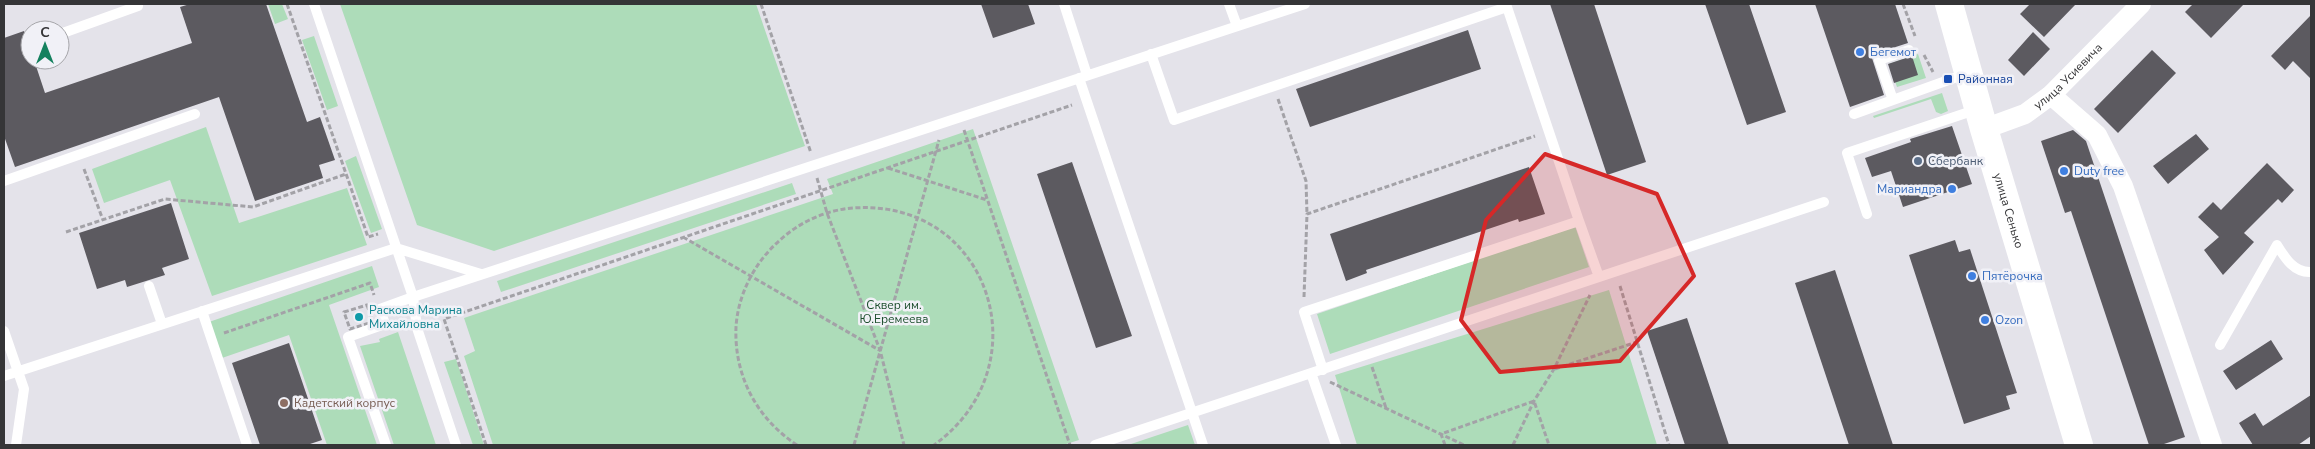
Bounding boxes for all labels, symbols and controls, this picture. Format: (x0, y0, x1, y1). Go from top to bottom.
north arrow (20, 20, 70, 70)
text: С (40, 23, 50, 42)
street label: улица Усиевича (2030, 40, 2106, 113)
place label: Бегемот (1870, 44, 1917, 60)
marker: Бегемот (1854, 46, 1866, 58)
place label: Районная (1958, 71, 2013, 87)
marker: Районная (1942, 73, 1954, 85)
place label: Сбербанк (1928, 153, 1984, 169)
marker: Сбербанк (1912, 155, 1924, 167)
place label: Duty free (2074, 163, 2124, 179)
marker: Duty free (2058, 165, 2070, 177)
street label: улица Сенько (1990, 171, 2027, 250)
place label: Мариандра (1877, 181, 1942, 197)
marker: Мариандра (1946, 183, 1958, 195)
place label: Пятёрочка (1982, 268, 2043, 284)
marker: Пятёрочка (1966, 270, 1978, 282)
park label: Сквер им. Ю.Еремеева (859, 297, 929, 327)
place label: Раскова Марина Михайловна (369, 302, 462, 332)
marker: Раскова Марина Михайловна (353, 311, 365, 323)
place label: Ozon (1995, 312, 2023, 328)
marker: Ozon (1979, 314, 1991, 326)
place label: Кадетский корпус (294, 395, 396, 411)
marker: Кадетский корпус (278, 397, 290, 409)

